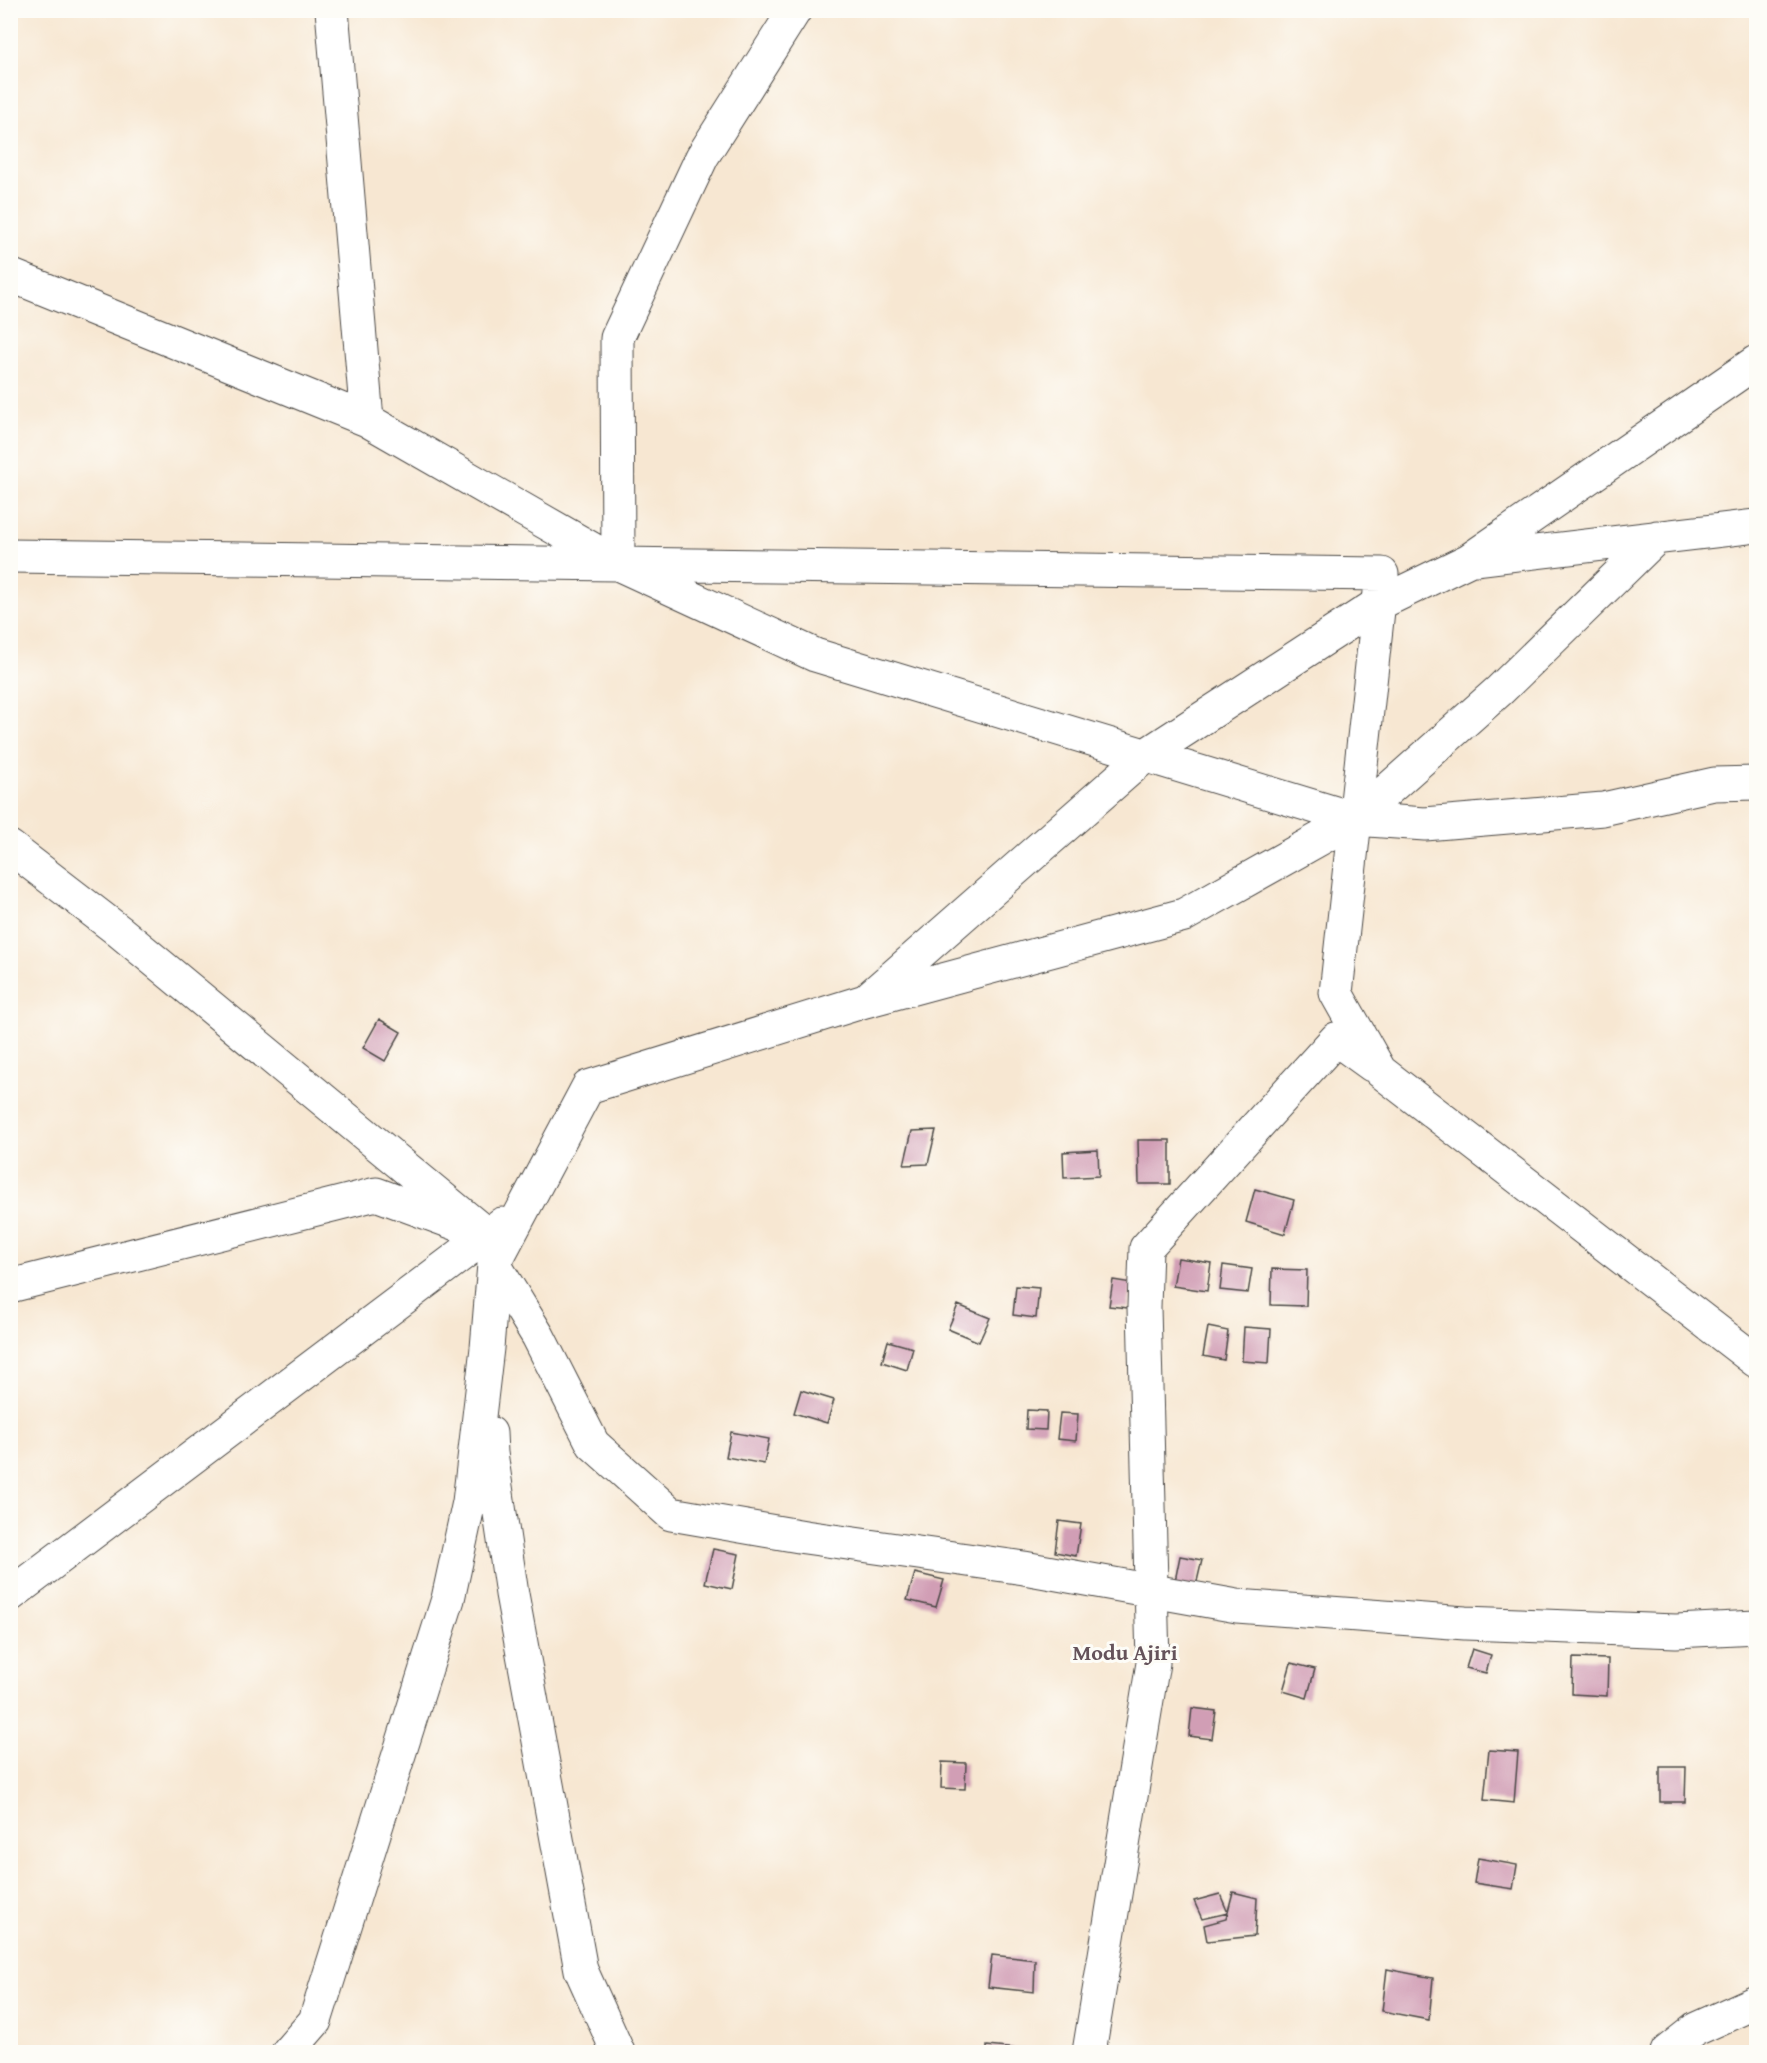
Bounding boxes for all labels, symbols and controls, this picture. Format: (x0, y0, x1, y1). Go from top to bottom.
district label: Modu Ajiri (1072, 1636, 1178, 1668)

